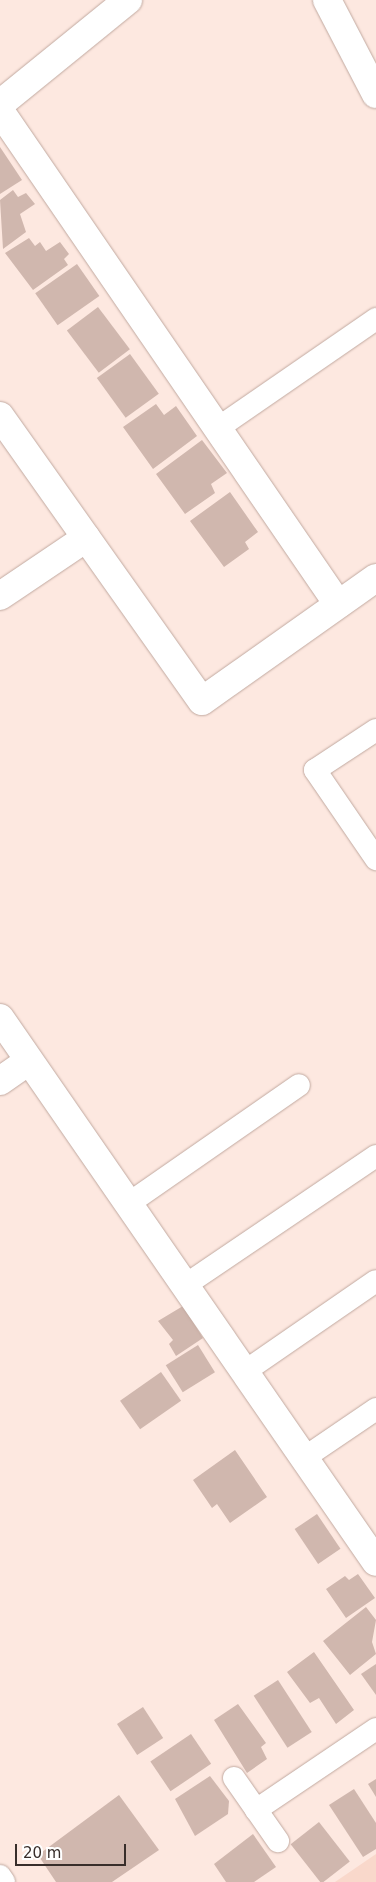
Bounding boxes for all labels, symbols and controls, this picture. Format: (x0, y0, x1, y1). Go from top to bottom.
scale bar (18, 1834, 129, 1866)
text: 20 m (23, 1844, 61, 1862)

